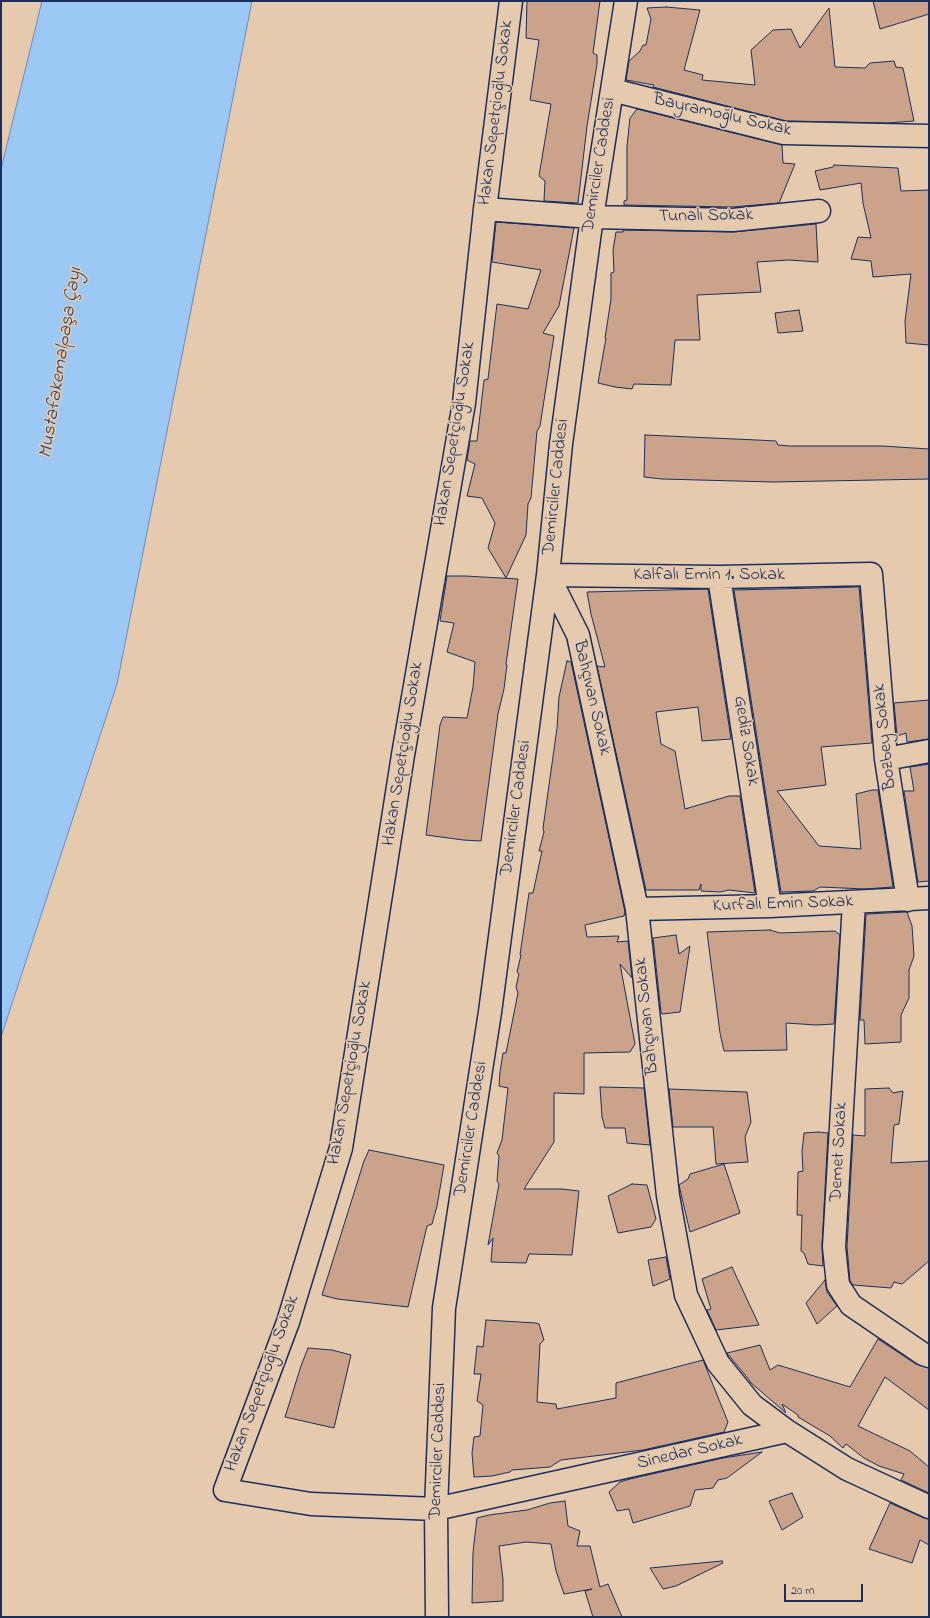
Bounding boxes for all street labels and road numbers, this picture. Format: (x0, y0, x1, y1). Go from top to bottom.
street label: Hakan Sepetçioğlu Sokak (475, 19, 519, 207)
street label: Bayramoğlu Sokak (651, 90, 793, 142)
street label: Demirciler Caddesi (579, 96, 621, 234)
street label: Tunalı Sokak (658, 205, 754, 229)
street label: Hakan Sepetçioğlu Sokak (431, 340, 481, 528)
street label: Demirciler Caddesi (539, 418, 575, 556)
street label: Kalfalı Emin 1. Sokak (633, 565, 785, 587)
street label: Bahçıvan Sokak (567, 638, 615, 758)
street label: Hakan Sepetçioğlu Sokak (379, 660, 429, 848)
street label: Bozbey Sokak (870, 683, 902, 791)
street label: Gediz Sokak (727, 695, 763, 787)
street label: Demirciler Caddesi (497, 739, 537, 877)
street label: Kurfalı Emin Sokak (712, 892, 854, 918)
street label: Bahçıvan Sokak (631, 956, 665, 1076)
street label: Hakan Sepetçioğlu Sokak (324, 979, 378, 1167)
street label: Demirciler Caddesi (451, 1060, 493, 1198)
street label: Demet Sokak (827, 1102, 853, 1202)
street label: Hakan Sepetçioğlu Sokak (221, 1293, 305, 1475)
street label: Demirciler Caddesi (426, 1382, 452, 1520)
street label: Sinedar Sokak (635, 1430, 745, 1476)

